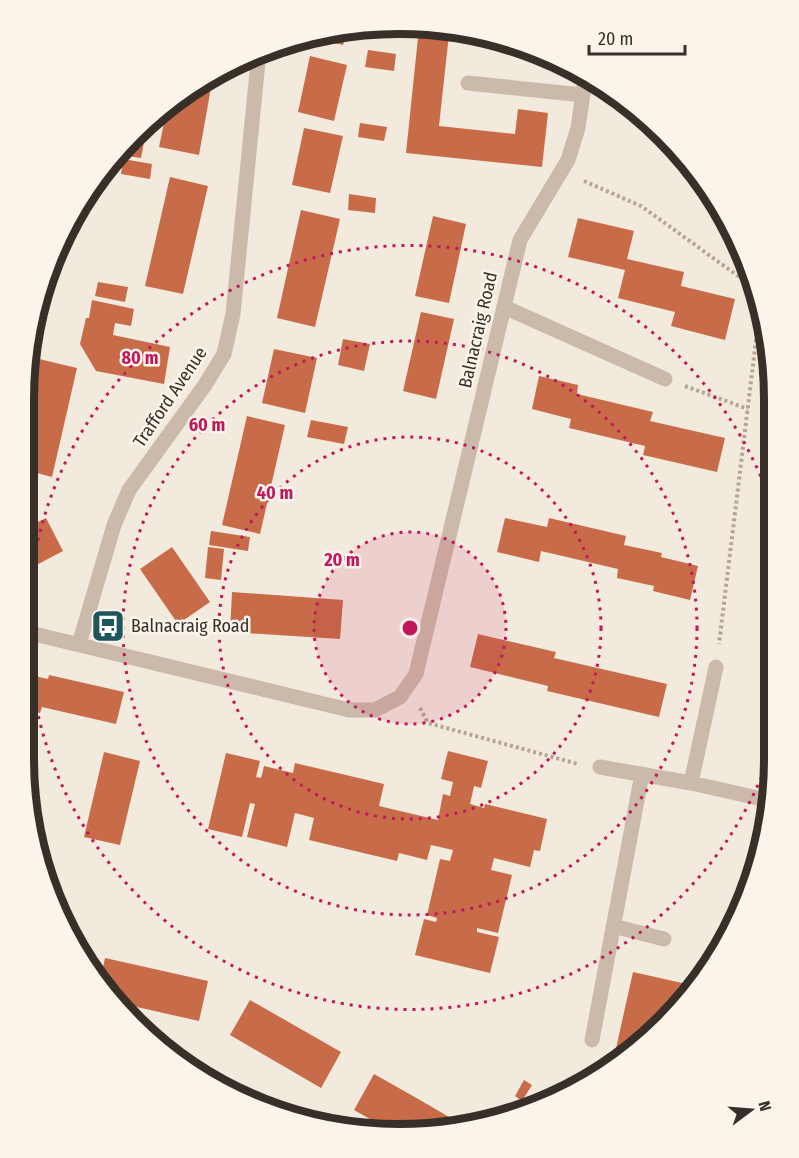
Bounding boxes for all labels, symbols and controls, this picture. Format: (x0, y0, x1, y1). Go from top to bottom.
scale bar (589, 18, 685, 56)
text: 20 m (598, 28, 633, 50)
street label: Balnacraig Road (454, 270, 502, 390)
street label: Trafford Avenue (128, 343, 212, 451)
text: 80 m (122, 347, 158, 369)
text: 60 m (189, 414, 225, 436)
text: 40 m (257, 482, 293, 504)
text: 20 m (323, 549, 360, 571)
bus stop icon: Balnacraig Road (90, 608, 126, 644)
place label: Balnacraig Road (131, 615, 249, 637)
centre of rings (400, 618, 420, 638)
north arrow (721, 1080, 781, 1140)
text: N (754, 1099, 775, 1113)

